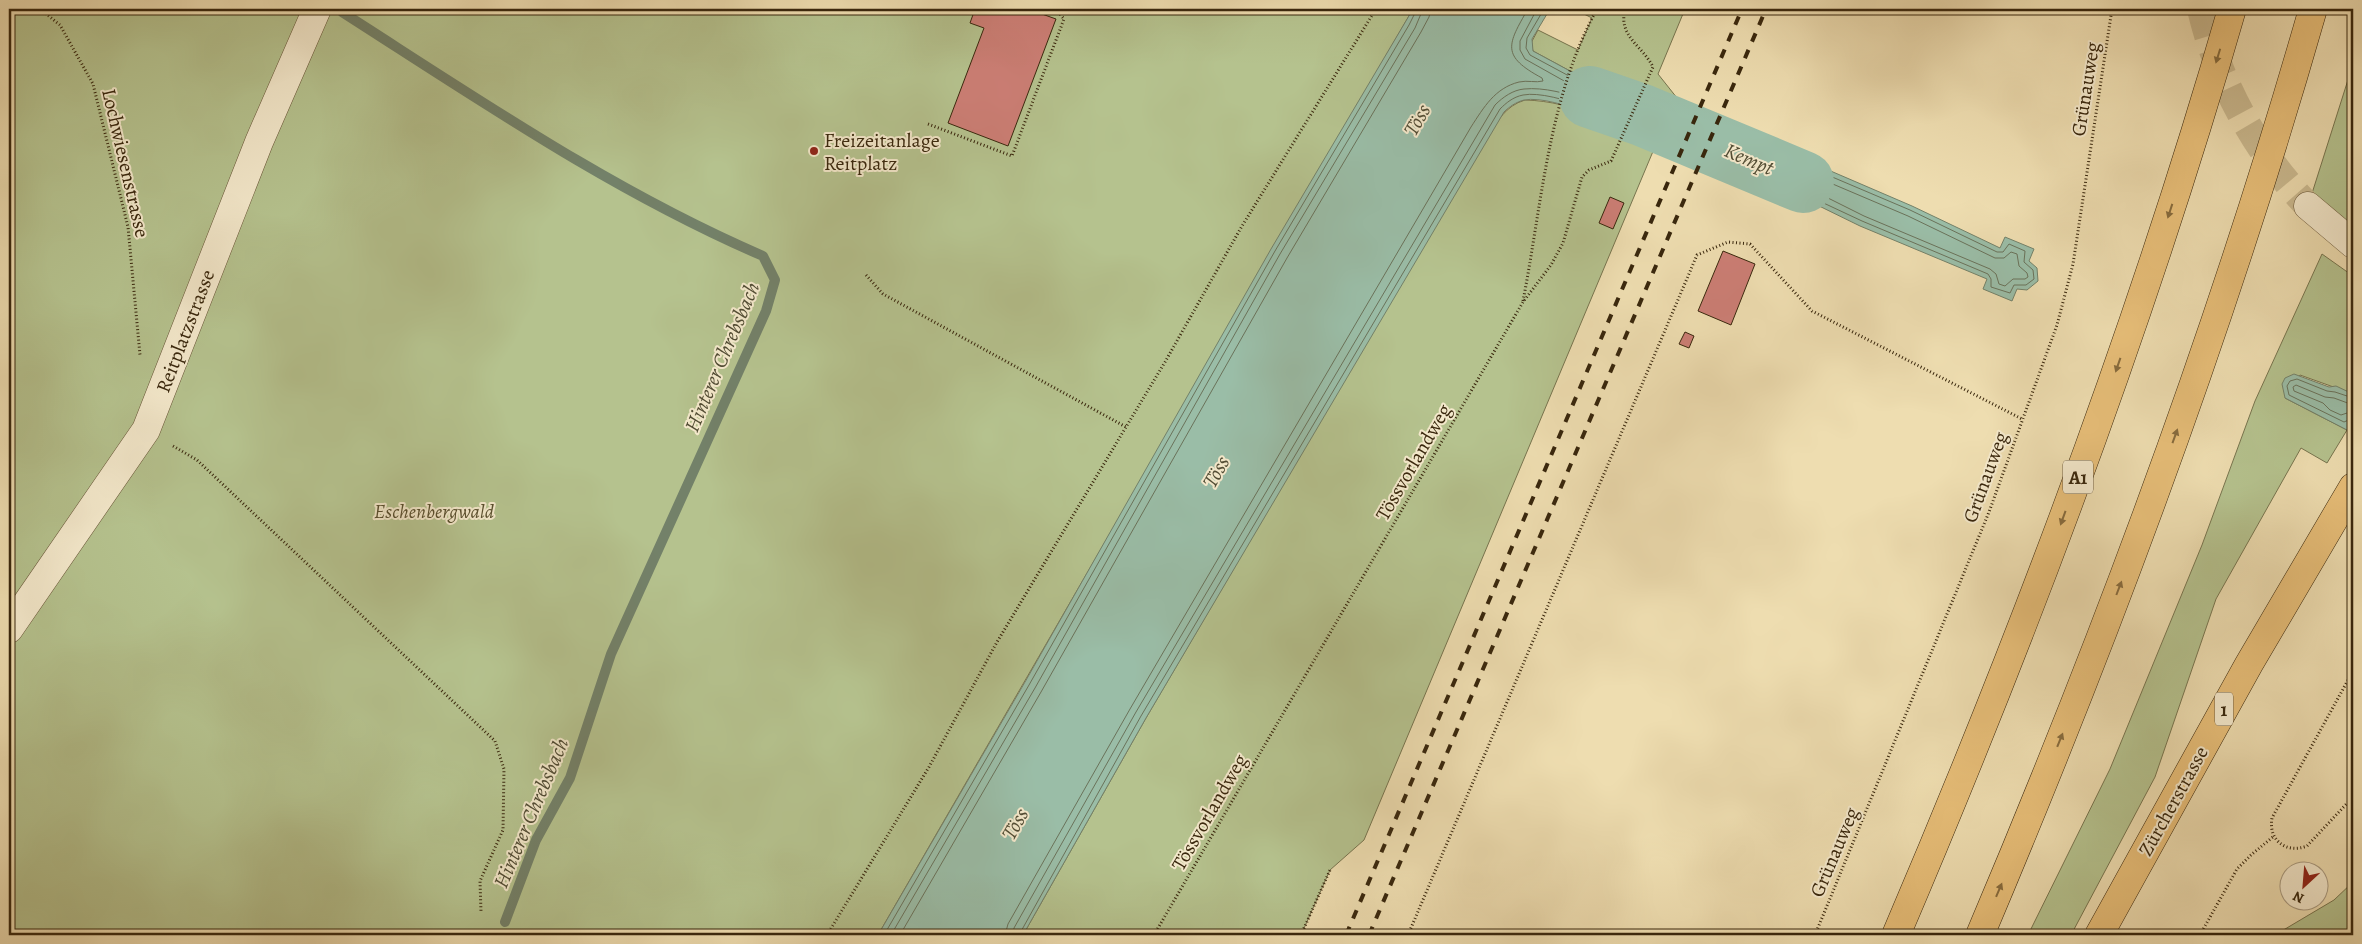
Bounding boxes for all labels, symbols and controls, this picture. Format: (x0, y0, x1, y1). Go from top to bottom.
street label: Grünauweg (2065, 40, 2106, 138)
one-way arrow (2214, 48, 2222, 63)
street label: Lochwiesenstrasse (95, 86, 156, 240)
water label: Töss (1397, 99, 1437, 141)
place label: Freizeitanlage Reitplatz (824, 127, 940, 177)
water label: Kempt (1720, 136, 1779, 182)
marker: Freizeitanlage Reitplatz (808, 145, 820, 157)
one-way arrow (2166, 203, 2173, 218)
street label: Reitplatzstrasse (150, 266, 221, 397)
water label: Hinterer Chrebsbach (678, 278, 766, 436)
one-way arrow (2114, 357, 2122, 372)
street label: Tössvorlandweg (1369, 399, 1458, 525)
street label: Grünauweg (1957, 428, 2014, 526)
one-way arrow (2171, 428, 2179, 443)
water label: Töss (1196, 451, 1236, 493)
road number: A1 (2063, 461, 2093, 494)
park label: Eschenbergwald (374, 498, 495, 525)
one-way arrow (2059, 510, 2066, 525)
one-way arrow (2116, 581, 2123, 596)
road number: 1 (2215, 692, 2233, 726)
one-way arrow (2056, 732, 2064, 747)
water label: Hinterer Chrebsbach (487, 734, 575, 892)
street label: Zürcherstrasse (2132, 741, 2215, 861)
street label: Tössvorlandweg (1165, 749, 1254, 875)
water label: Töss (995, 803, 1035, 845)
street label: Grünauweg (1803, 803, 1865, 901)
north arrow (2280, 862, 2330, 912)
one-way arrow (1995, 883, 2003, 897)
text: N (2290, 886, 2307, 908)

